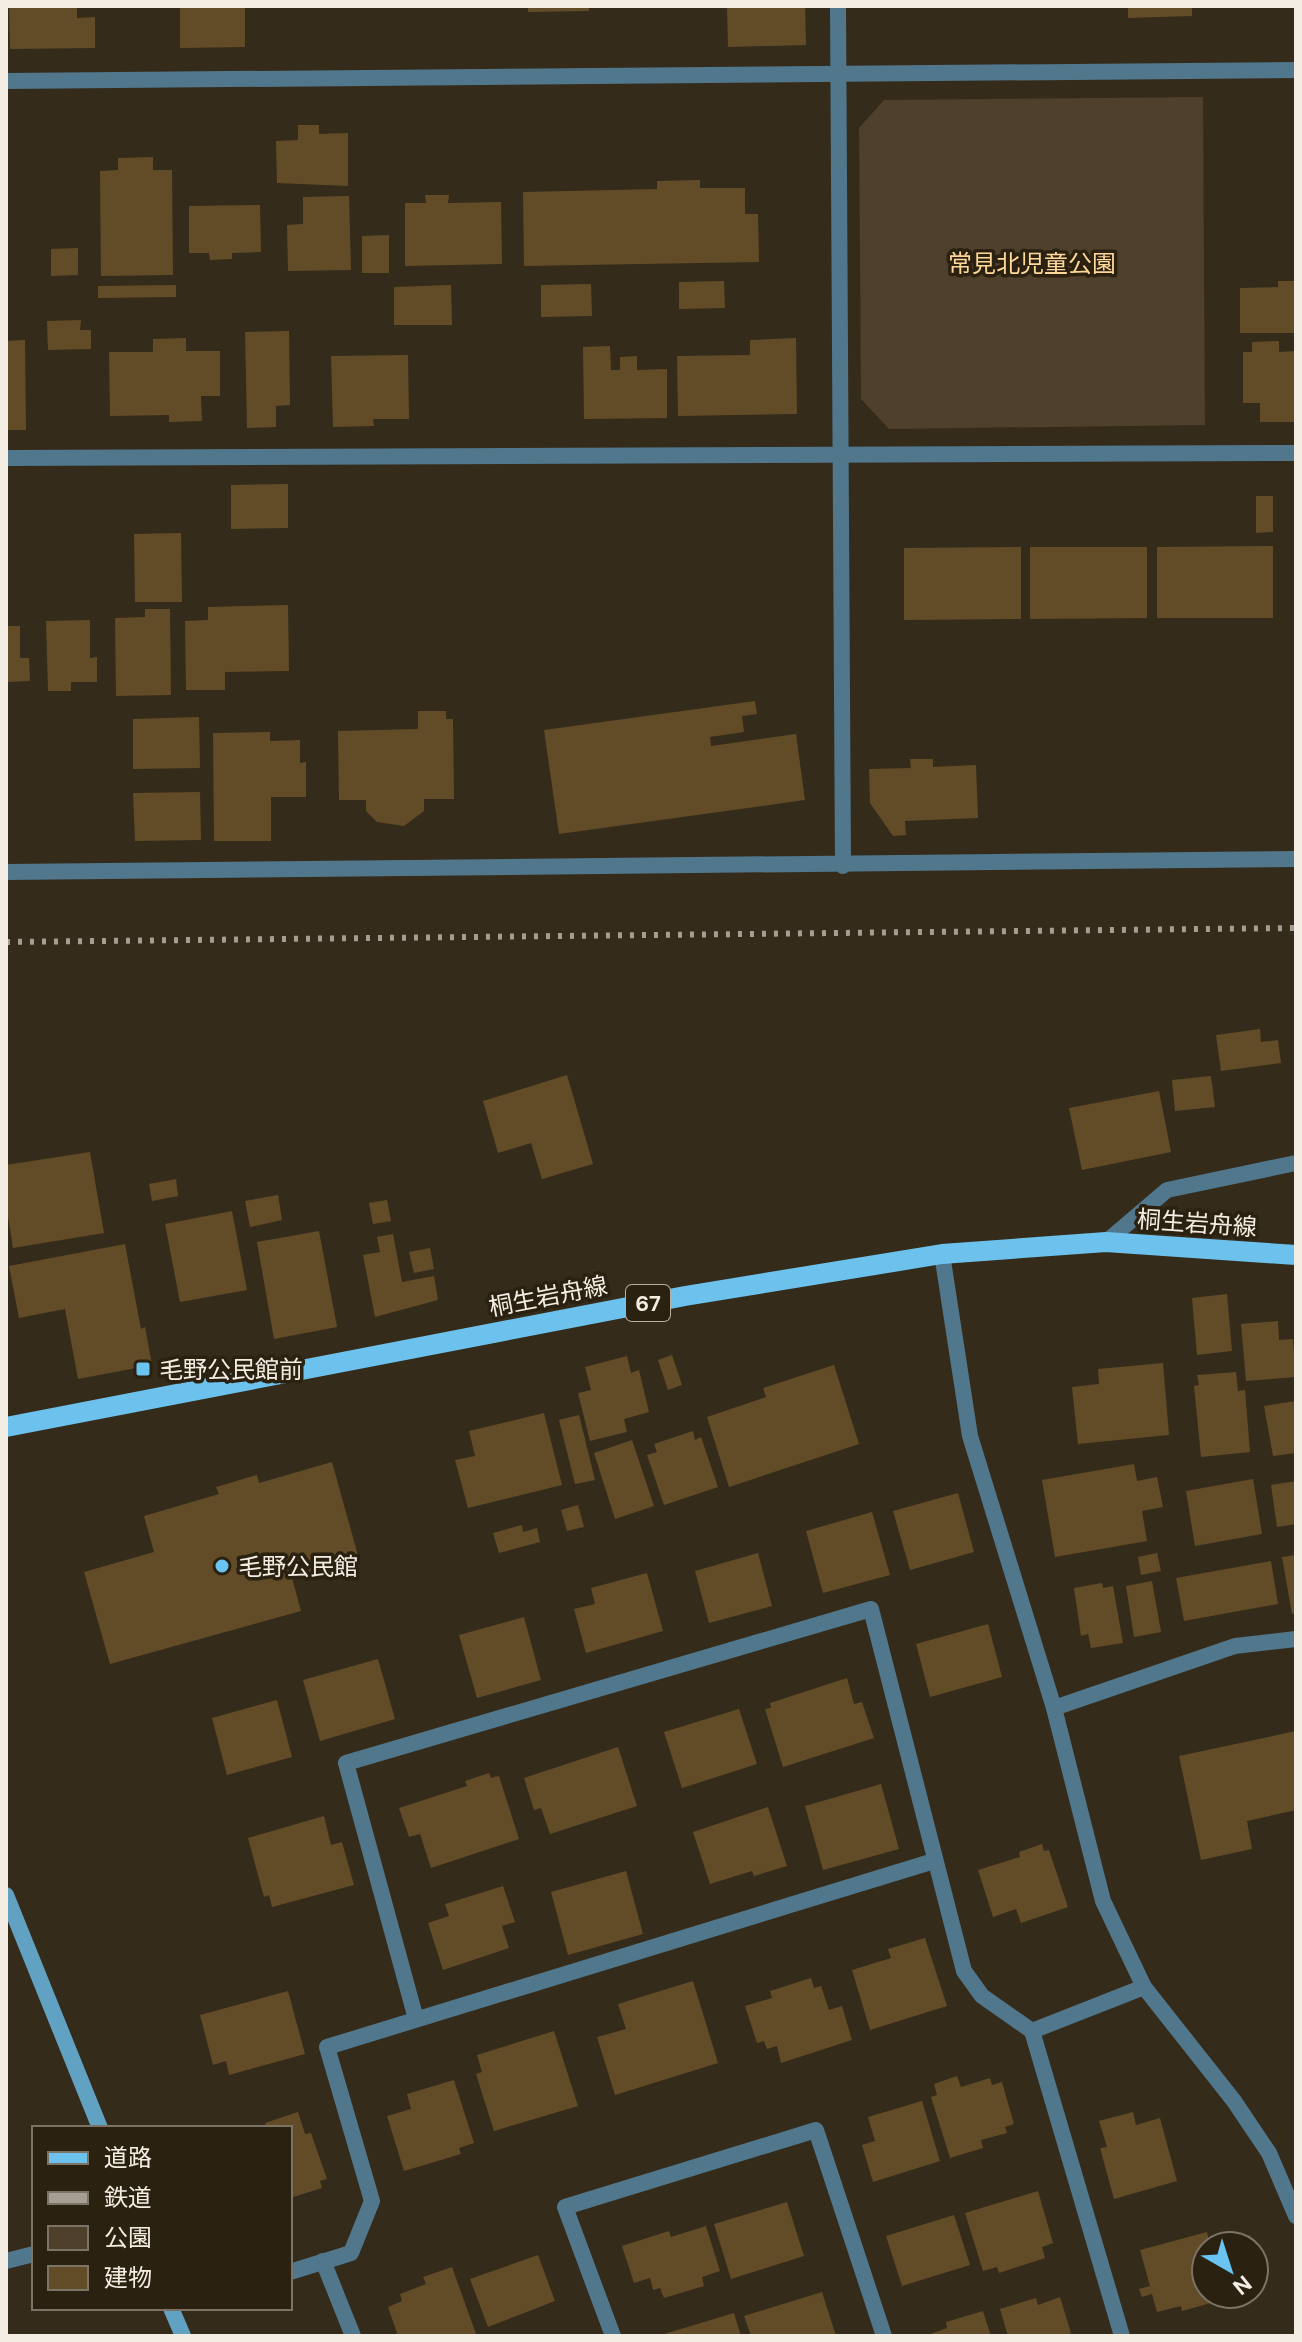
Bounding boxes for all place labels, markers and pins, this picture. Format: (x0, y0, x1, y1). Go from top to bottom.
place label: 毛野公民館前 (159, 1354, 303, 1385)
marker: 毛野公民館前 (134, 1360, 152, 1378)
place label: 毛野公民館 (238, 1551, 358, 1582)
marker: 毛野公民館 (213, 1557, 231, 1575)

